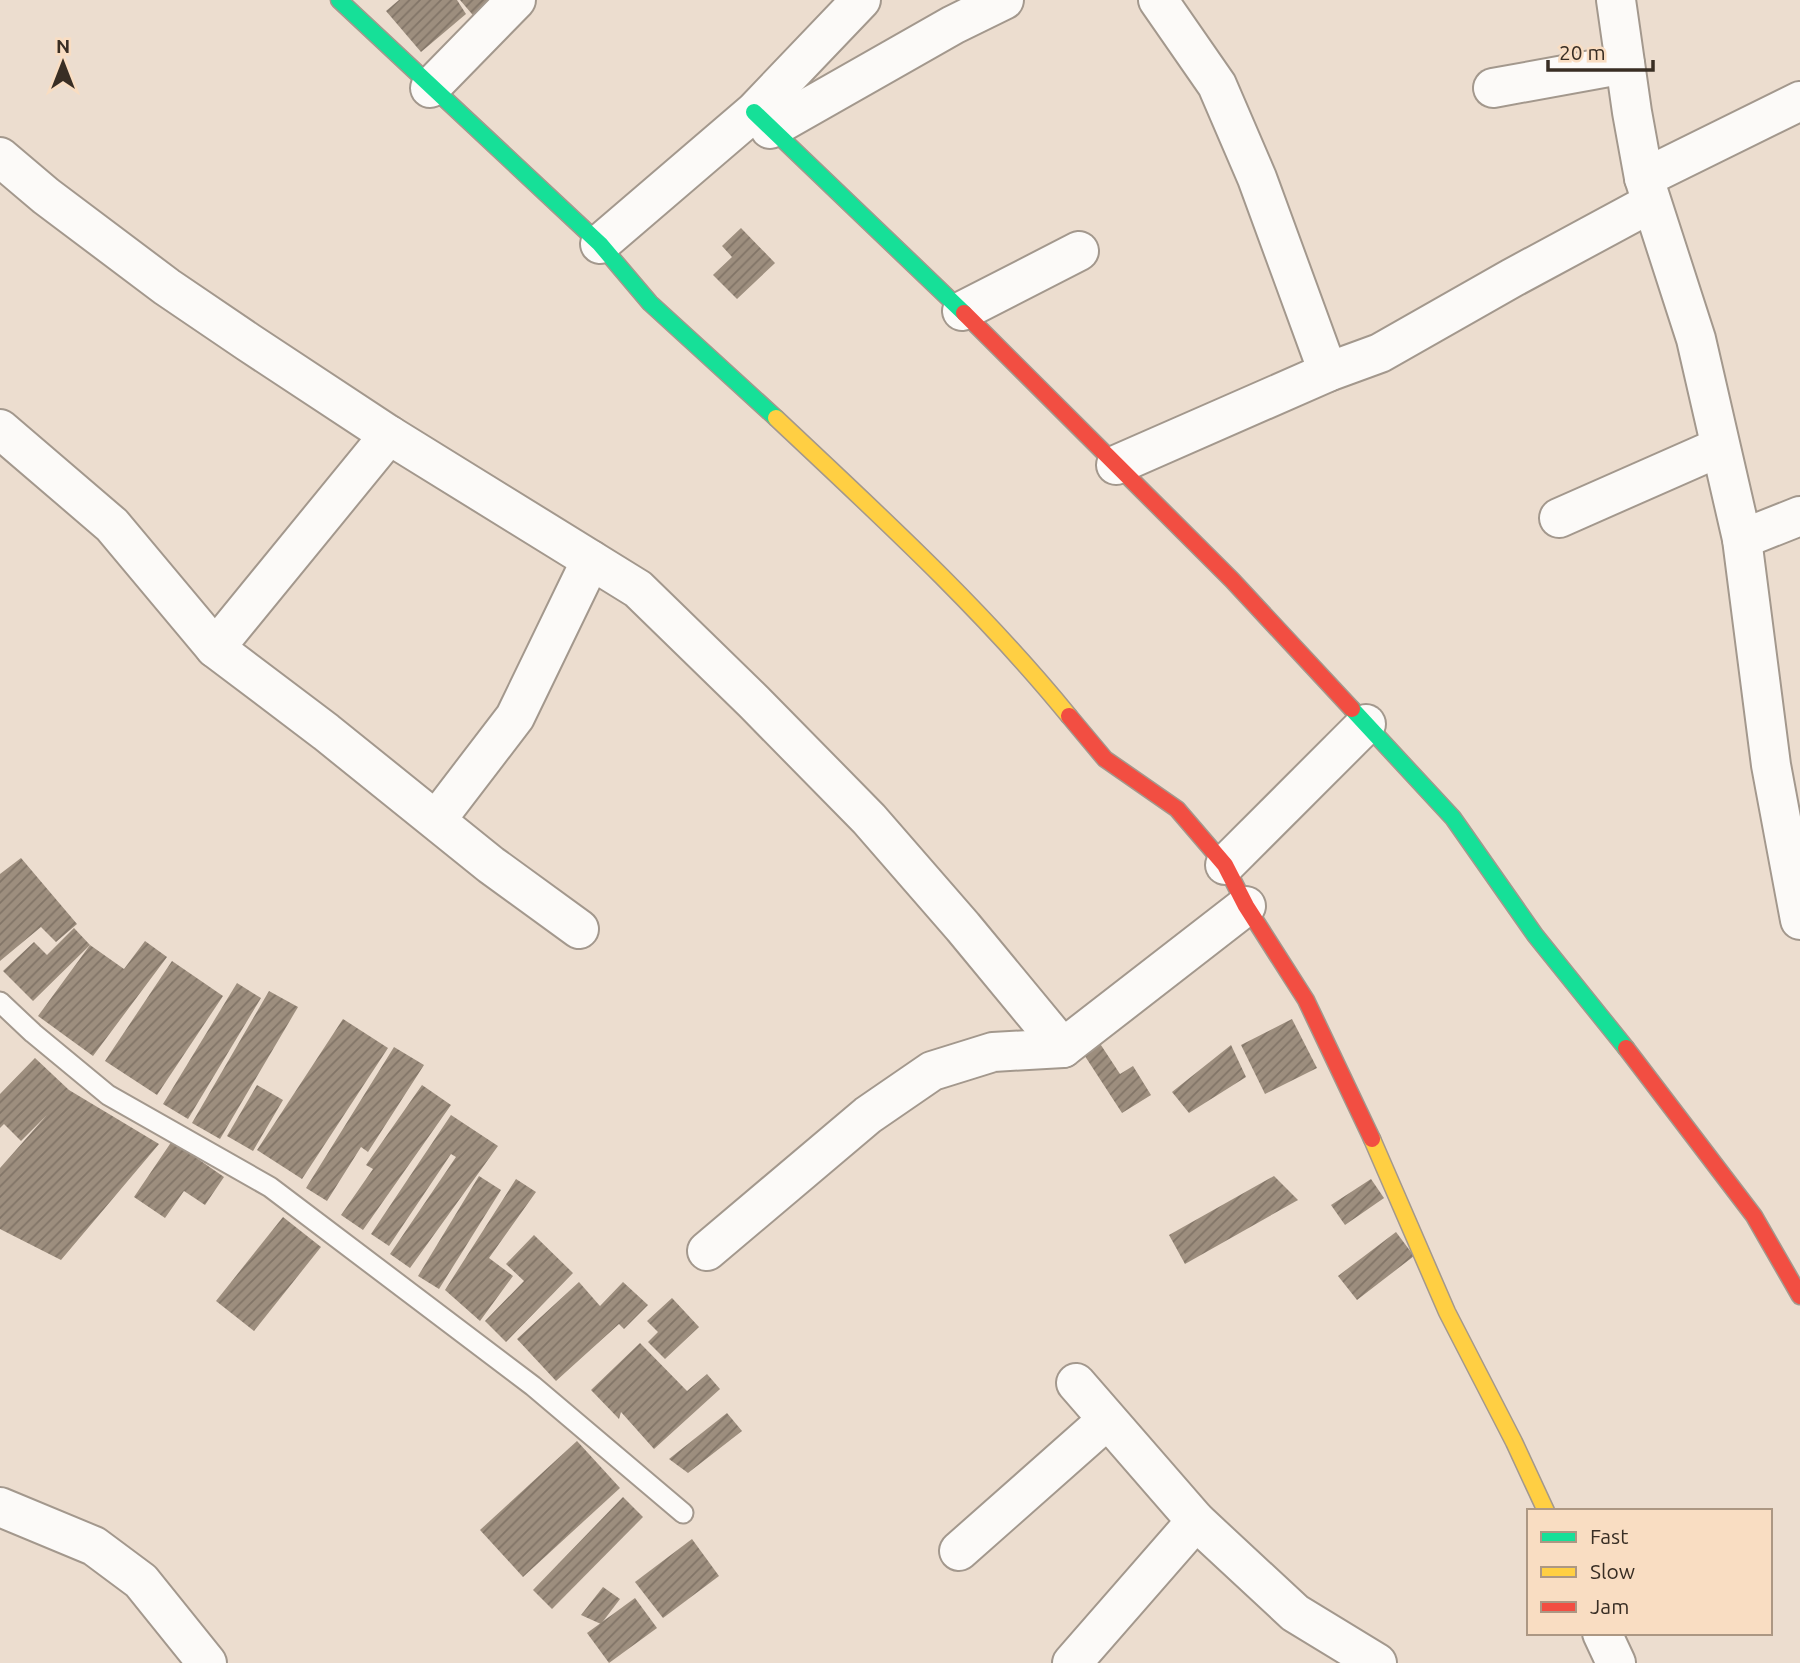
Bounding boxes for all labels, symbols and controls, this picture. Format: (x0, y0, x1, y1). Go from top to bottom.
north arrow (28, 28, 98, 98)
scale bar (1548, 28, 1653, 72)
text: N (56, 35, 70, 57)
text: 20 m (1559, 40, 1606, 64)
legend (1527, 1509, 1772, 1635)
text: Fast (1590, 1524, 1628, 1548)
text: Slow (1590, 1559, 1635, 1583)
text: Jam (1590, 1594, 1629, 1618)

